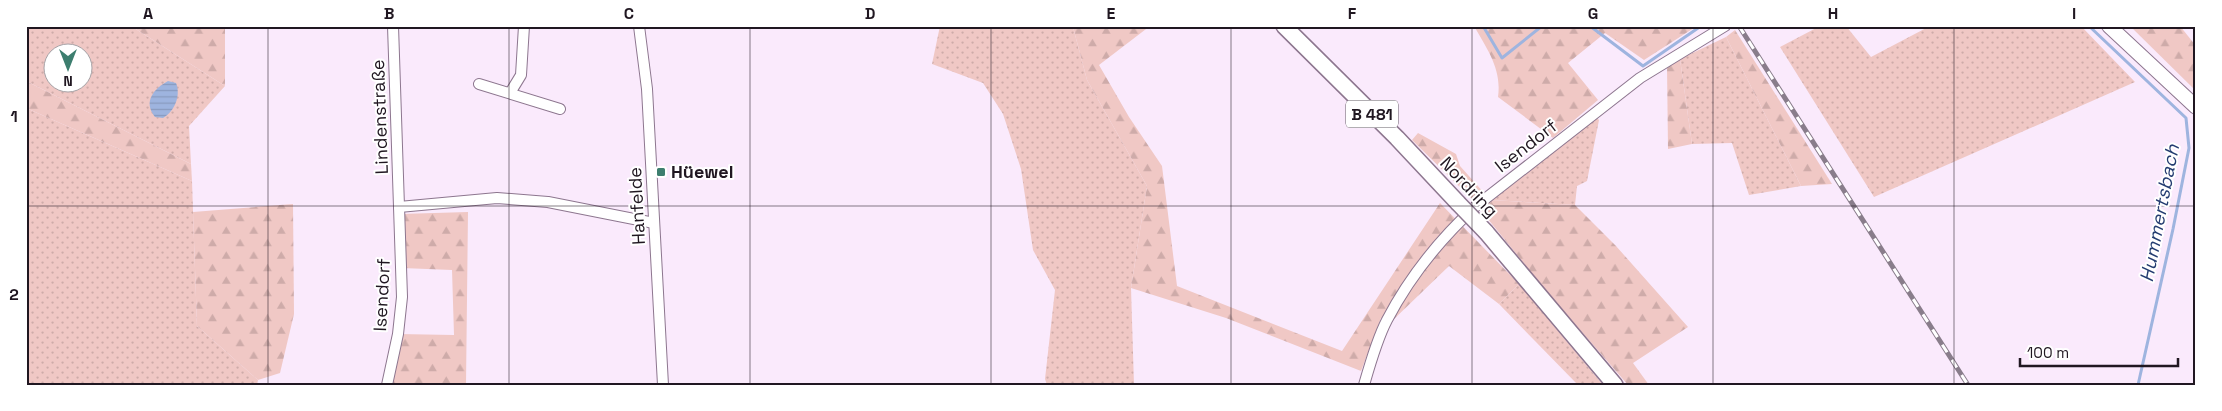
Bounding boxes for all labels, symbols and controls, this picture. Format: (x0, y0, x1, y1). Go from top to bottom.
text: A (143, 3, 153, 24)
text: B (384, 3, 394, 24)
text: C (624, 3, 634, 24)
text: D (865, 3, 875, 24)
text: E (1107, 3, 1116, 24)
text: F (1348, 3, 1357, 24)
text: G (1588, 3, 1598, 24)
text: H (1828, 3, 1838, 24)
text: I (2072, 3, 2076, 24)
north arrow (42, 42, 92, 92)
street label: Lindenstraße (366, 59, 393, 175)
text: N (63, 72, 73, 90)
road number: B 481 (1346, 100, 1398, 128)
text: 1 (10, 106, 18, 127)
street label: Isendorf (1490, 114, 1562, 177)
water label: Hummertsbach (2134, 142, 2185, 284)
street label: Nordring (1435, 151, 1503, 222)
place label: Hüewel (671, 160, 734, 183)
marker: Hüewel (655, 166, 667, 178)
street label: Hanfelde (623, 167, 650, 245)
street label: Isendorf (368, 258, 395, 332)
text: 2 (9, 284, 19, 305)
scale bar (2020, 336, 2177, 368)
text: 100 m (2027, 343, 2069, 362)

